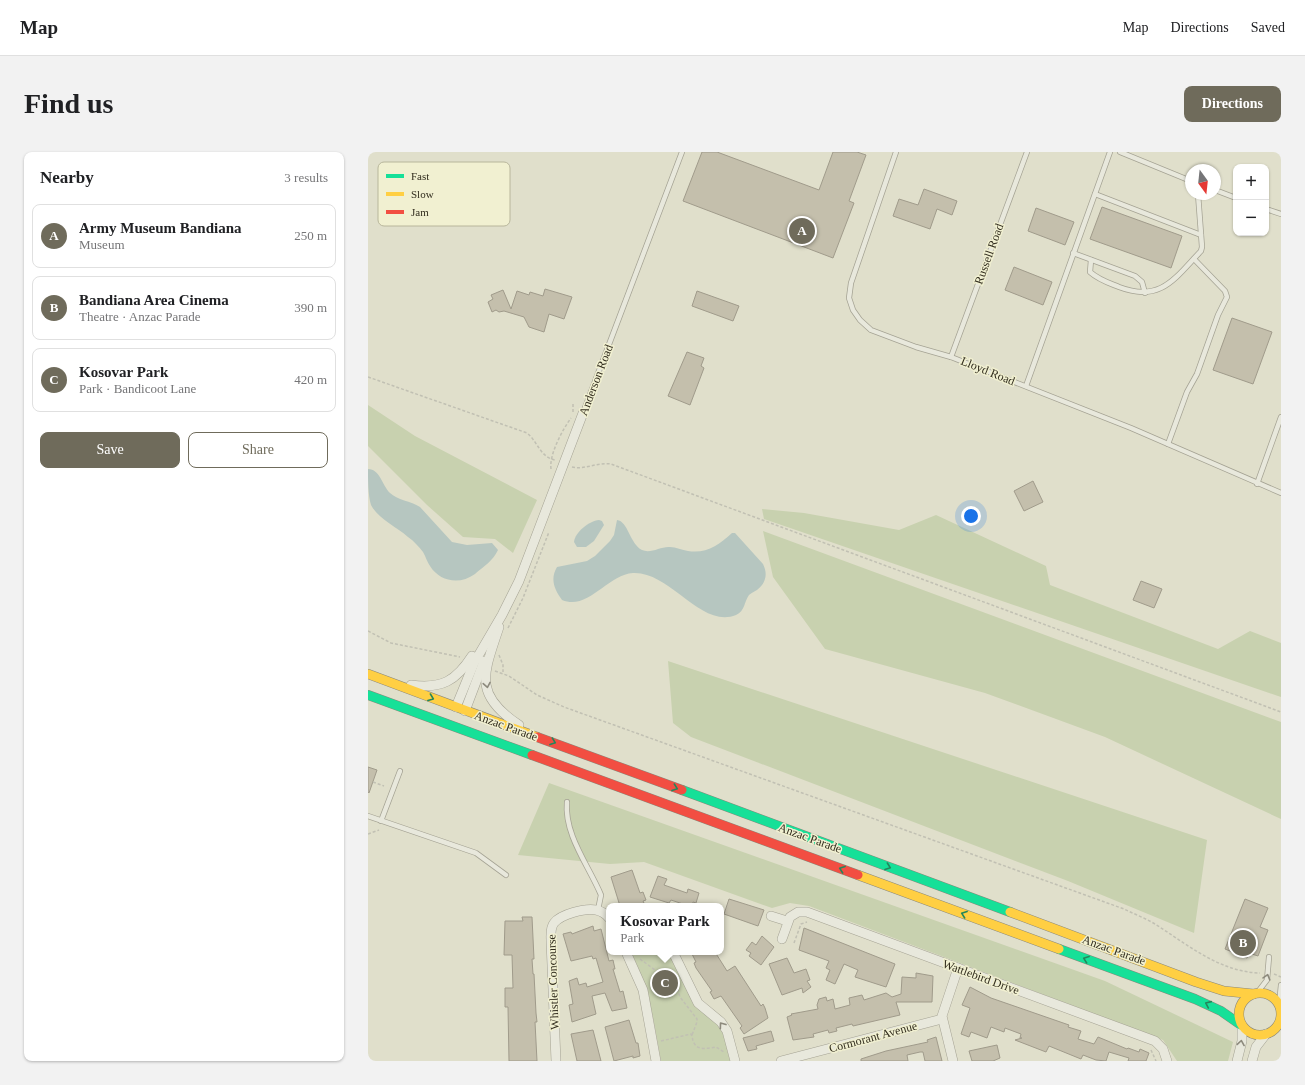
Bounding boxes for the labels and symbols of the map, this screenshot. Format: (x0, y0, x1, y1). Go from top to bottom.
legend (378, 162, 510, 226)
north arrow (1185, 164, 1221, 200)
text: Fast (411, 170, 429, 182)
text: Slow (411, 188, 434, 200)
text: Jam (411, 206, 429, 218)
pin: A (789, 216, 815, 246)
street label: Russell Road (972, 222, 1006, 286)
street label: Anderson Road (576, 342, 616, 418)
street label: Lloyd Road (959, 354, 1017, 388)
your location (961, 506, 981, 526)
one-way arrow (482, 682, 490, 688)
one-way arrow (427, 693, 434, 701)
street label: Anzac Parade (472, 708, 540, 744)
one-way arrow (549, 738, 556, 746)
one-way arrow (671, 783, 678, 791)
street label: Anzac Parade (776, 820, 844, 856)
one-way arrow (885, 862, 892, 870)
one-way arrow (839, 866, 846, 874)
one-way arrow (961, 911, 968, 919)
pin: B (1230, 928, 1256, 958)
street label: Anzac Parade (1080, 932, 1148, 968)
street label: Whistler Concourse (544, 934, 562, 1030)
one-way arrow (1083, 955, 1090, 964)
street label: Wattlebird Drive (941, 957, 1021, 997)
pin: C (652, 968, 678, 998)
one-way arrow (1262, 974, 1270, 980)
one-way arrow (1205, 1001, 1212, 1009)
street label: Cormorant Avenue (827, 1018, 919, 1056)
one-way arrow (720, 1022, 727, 1029)
one-way arrow (1236, 1040, 1245, 1047)

